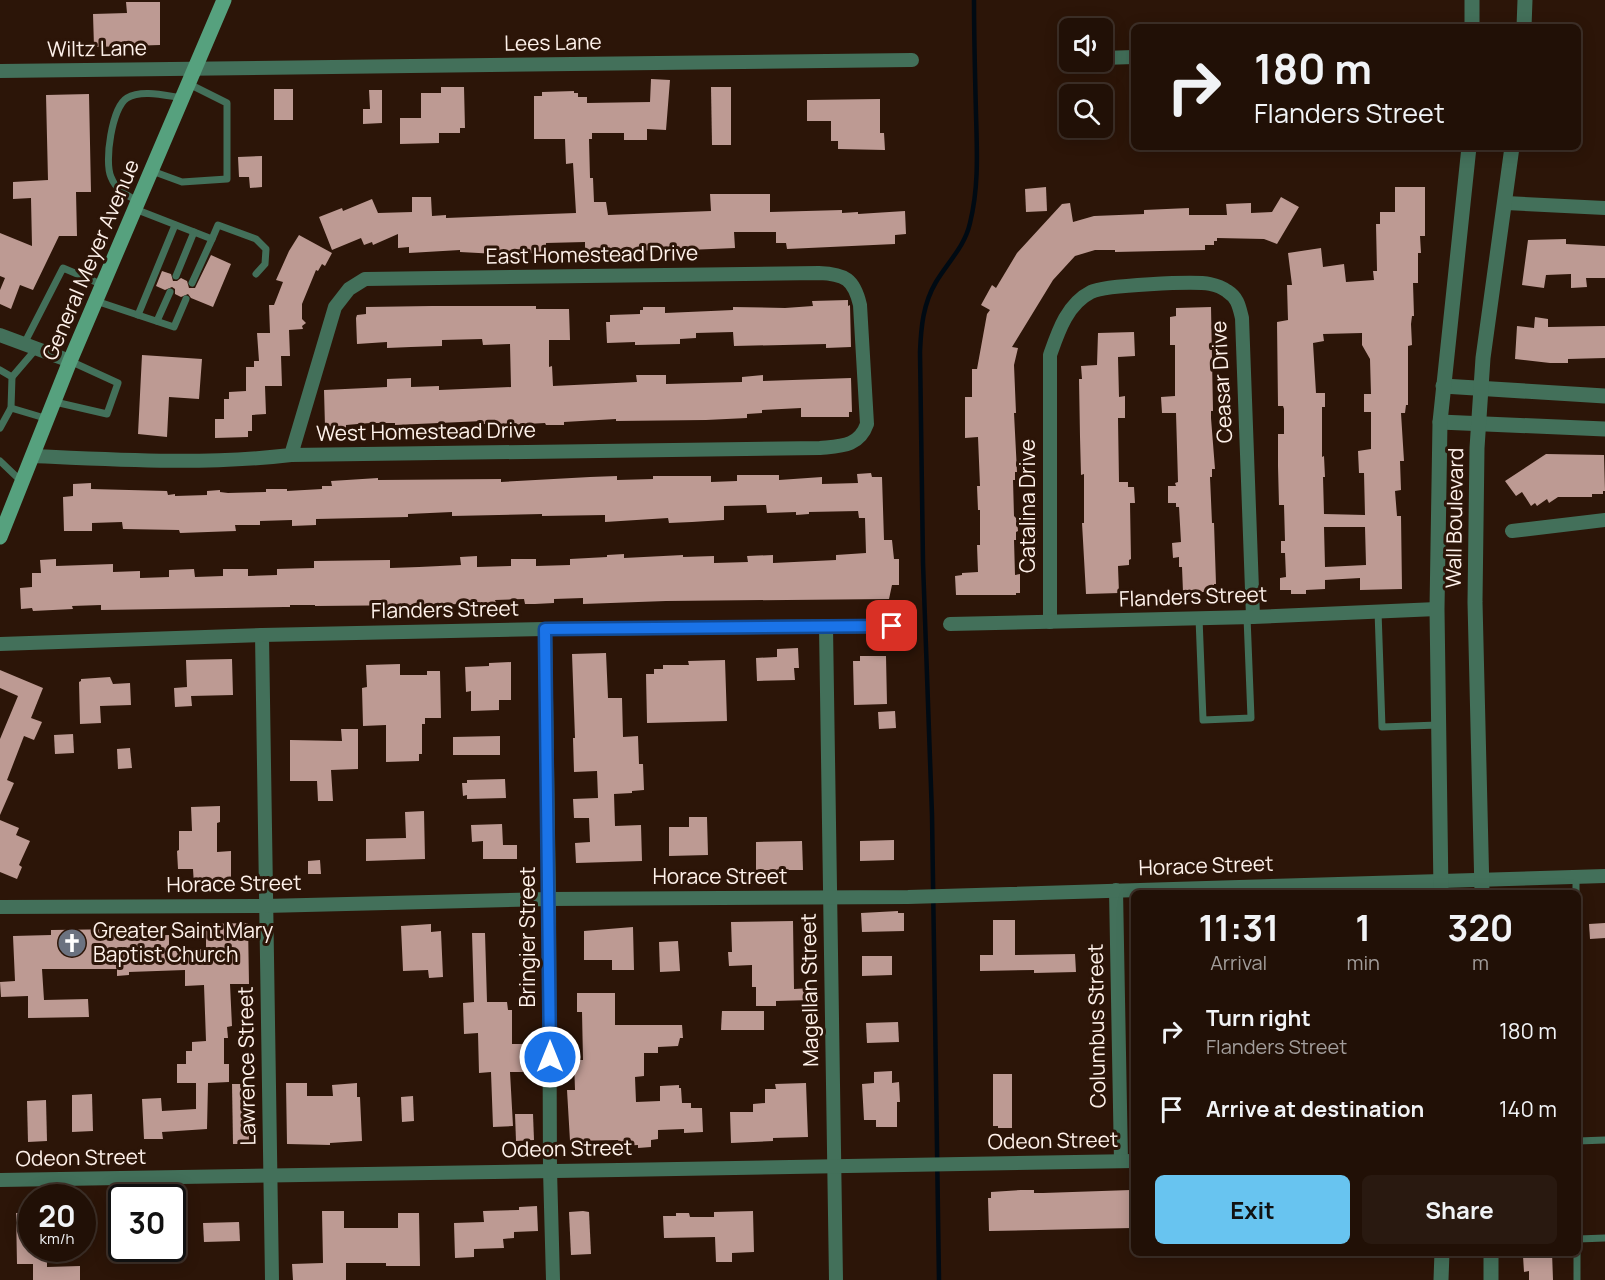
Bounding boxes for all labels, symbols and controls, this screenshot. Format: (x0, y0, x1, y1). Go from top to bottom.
map controls (1059, 18, 1113, 138)
button: sound (1059, 18, 1113, 72)
street label: Lees Lane (504, 27, 602, 57)
street label: Wiltz Lane (47, 33, 147, 63)
text: 180 m (1254, 39, 1372, 97)
icon: right (1155, 48, 1233, 126)
button: search (1059, 84, 1113, 138)
text: Flanders Street (1254, 94, 1445, 131)
street label: General Meyer Avenue (35, 155, 145, 364)
street label: East Homestead Drive (485, 238, 698, 270)
street label: Ceasar Drive (1204, 320, 1238, 444)
street label: West Homestead Drive (316, 415, 536, 447)
street label: Catalina Drive (1013, 439, 1041, 573)
street label: Wall Boulevard (1439, 448, 1469, 588)
street label: Flanders Street (1118, 579, 1268, 613)
street label: Flanders Street (371, 594, 519, 624)
pin (866, 600, 917, 651)
icon: arrive (875, 609, 908, 642)
street label: Horace Street (1138, 849, 1274, 881)
street label: Horace Street (652, 862, 788, 890)
street label: Bringier Street (513, 867, 541, 1007)
street label: Horace Street (166, 868, 302, 898)
text: 11:31 (1198, 903, 1279, 952)
text: 1 (1355, 903, 1371, 952)
text: 320 (1447, 903, 1514, 952)
street label: Magellan Street (794, 913, 824, 1067)
place label: Greater Saint Mary Baptist Church (93, 916, 273, 968)
church icon: Greater Saint Mary Baptist Church (56, 927, 88, 959)
street label: Columbus Street (1081, 944, 1111, 1108)
text: Arrival (1210, 949, 1267, 976)
text: min (1346, 949, 1380, 976)
text: m (1472, 949, 1489, 976)
street label: Lawrence Street (231, 986, 261, 1146)
text: Turn right (1206, 1003, 1311, 1033)
icon: right (1155, 1015, 1188, 1048)
text: 180 m (1499, 1016, 1557, 1046)
position arrow (518, 1025, 582, 1089)
text: Flanders Street (1206, 1033, 1347, 1060)
icon: arrive (1155, 1093, 1188, 1126)
text: Arrive at destination (1206, 1094, 1424, 1124)
text: 140 m (1499, 1094, 1557, 1124)
street label: Odeon Street (987, 1125, 1119, 1155)
street label: Odeon Street (501, 1133, 633, 1163)
street label: Odeon Street (15, 1142, 147, 1172)
button: Exit (1155, 1175, 1350, 1244)
button: Share (1362, 1175, 1557, 1244)
speed limit sign: 30 (108, 1184, 186, 1262)
text: 20 (38, 1195, 76, 1236)
text: km/h (40, 1228, 74, 1249)

